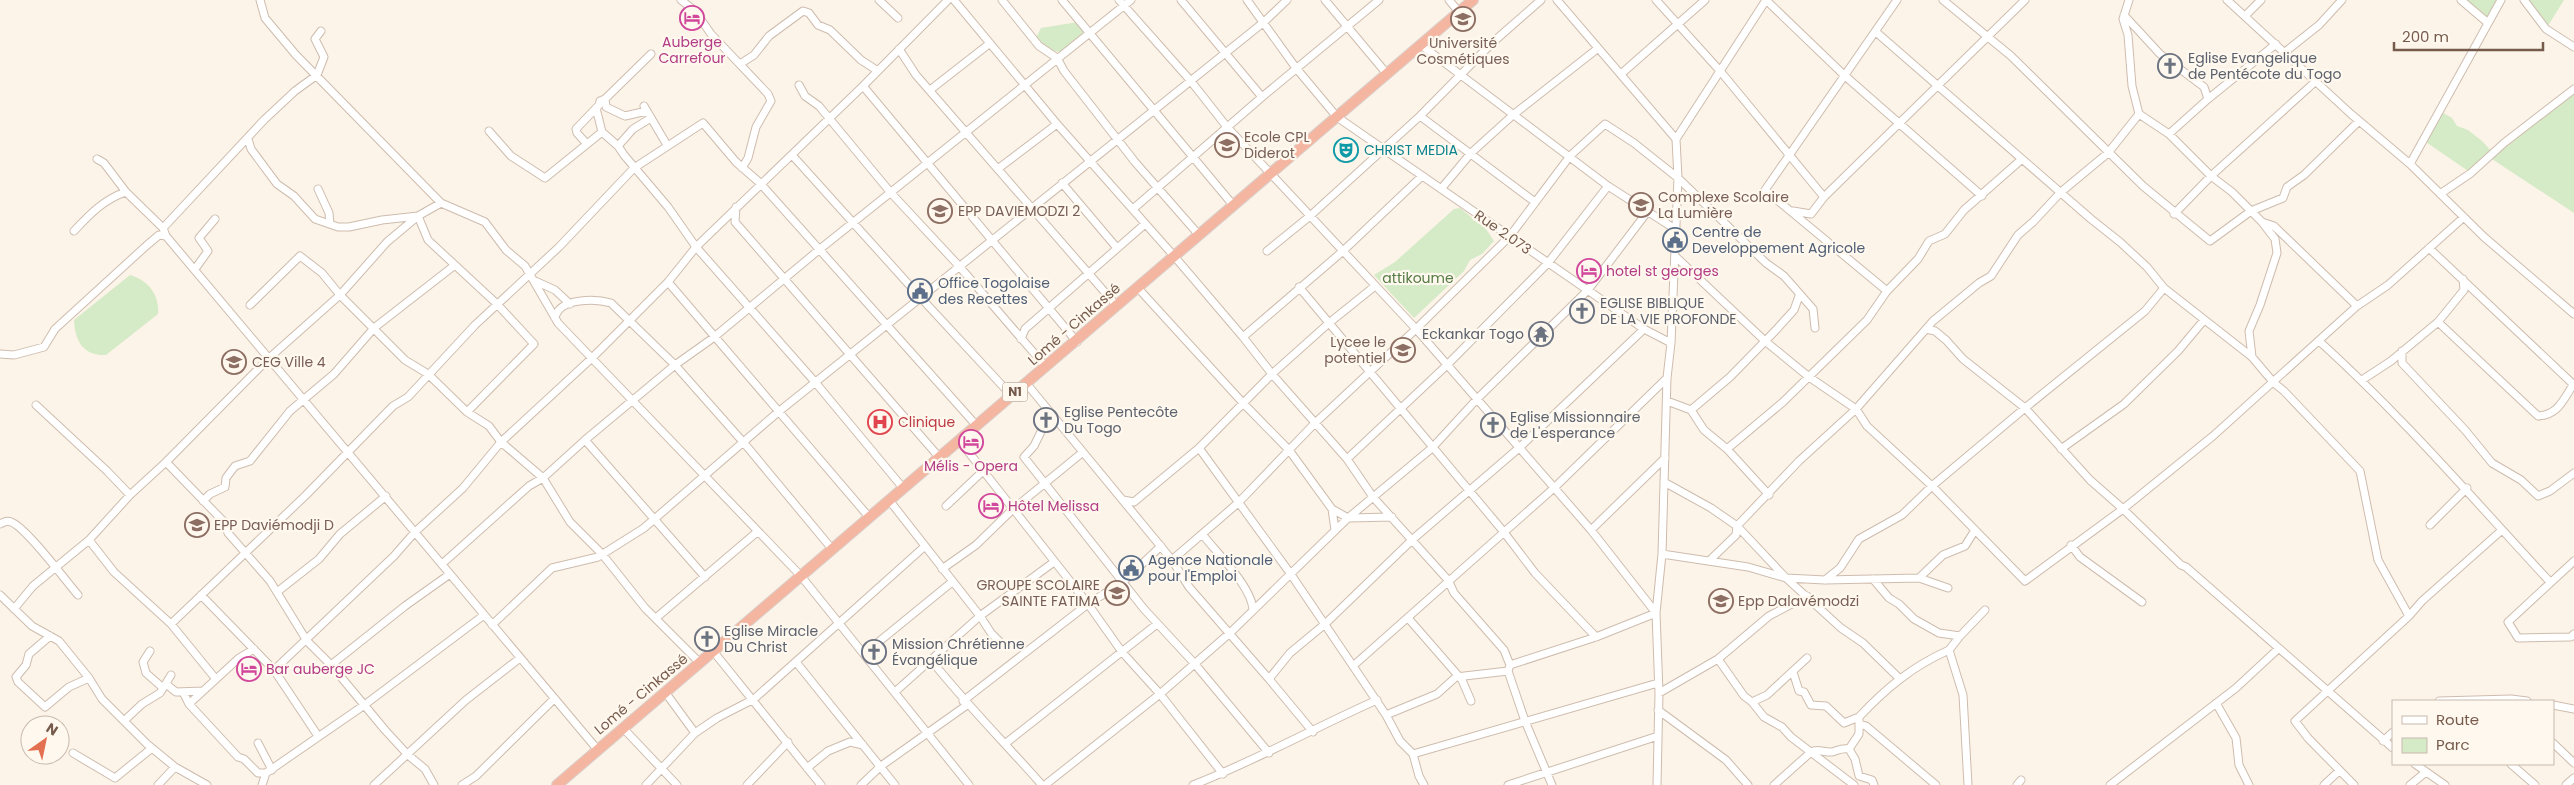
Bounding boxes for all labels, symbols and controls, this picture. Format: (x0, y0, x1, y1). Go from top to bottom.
hotel icon: Auberge Carrefour (679, 5, 705, 31)
school or university icon: Université Cosmétiques (1450, 6, 1476, 32)
scale bar (2394, 20, 2543, 52)
text: 200 m (2402, 26, 2449, 47)
place label: Auberge Carrefour (658, 32, 726, 68)
place label: Université Cosmétiques (1416, 33, 1510, 69)
place label: Eglise Evangelique de Pentécote du Togo (2188, 48, 2342, 84)
church icon: Eglise Evangelique de Pentécote du Togo (2157, 53, 2183, 79)
place label: Ecole CPL Diderot (1244, 127, 1309, 163)
school or university icon: Ecole CPL Diderot (1214, 132, 1240, 158)
theatre icon: CHRIST MEDIA (1333, 137, 1359, 163)
place label: CHRIST MEDIA (1364, 140, 1458, 160)
place label: Complexe Scolaire La Lumière (1658, 187, 1789, 223)
school or university icon: Complexe Scolaire La Lumière (1628, 192, 1654, 218)
school or university icon: EPP DAVIEMODZI 2 (927, 198, 953, 224)
place label: EPP DAVIEMODZI 2 (958, 201, 1080, 221)
street label: Rue 2.073 (1470, 205, 1536, 259)
place label: Centre de Developpement Agricole (1692, 222, 1865, 258)
public building icon: Centre de Developpement Agricole (1662, 227, 1688, 253)
hotel icon: hotel st georges (1576, 258, 1602, 284)
place label: hotel st georges (1606, 261, 1719, 281)
park label: attikoume (1382, 268, 1454, 288)
place label: Office Togolaise des Recettes (938, 273, 1050, 309)
public building icon: Office Togolaise des Recettes (907, 278, 933, 304)
street label: Lomé - Cinkassé (1023, 278, 1125, 370)
place label: EGLISE BIBLIQUE DE LA VIE PROFONDE (1600, 293, 1736, 329)
church icon: EGLISE BIBLIQUE DE LA VIE PROFONDE (1569, 298, 1595, 324)
temple icon: Eckankar Togo (1528, 321, 1554, 347)
place label: Eckankar Togo (1422, 324, 1524, 344)
place label: Lycee le potentiel (1324, 332, 1386, 368)
school or university icon: Lycee le potentiel (1390, 337, 1416, 363)
school or university icon: CEG Ville 4 (221, 349, 247, 375)
place label: CEG Ville 4 (252, 352, 326, 372)
road number: N1 (1002, 382, 1028, 402)
place label: Eglise Pentecôte Du Togo (1064, 402, 1178, 438)
church icon: Eglise Pentecôte Du Togo (1033, 407, 1059, 433)
place label: Eglise Missionnaire de L'esperance (1510, 407, 1641, 443)
hospital icon: Clinique (867, 409, 893, 435)
place label: Clinique (898, 412, 956, 432)
church icon: Eglise Missionnaire de L'esperance (1480, 412, 1506, 438)
hotel icon: Mélis - Opera (958, 429, 984, 455)
place label: Mélis - Opera (924, 456, 1018, 476)
hotel icon: Hôtel Melissa (978, 493, 1004, 519)
place label: Hôtel Melissa (1008, 496, 1099, 516)
school or university icon: EPP Daviémodji D (184, 512, 210, 538)
place label: EPP Daviémodji D (214, 515, 334, 535)
place label: Agence Nationale pour l'Emploi (1148, 550, 1273, 586)
public building icon: Agence Nationale pour l'Emploi (1118, 555, 1144, 581)
place label: GROUPE SCOLAIRE SAINTE FATIMA (976, 575, 1100, 611)
school or university icon: GROUPE SCOLAIRE SAINTE FATIMA (1104, 580, 1130, 606)
school or university icon: Epp Dalavémodzi (1708, 588, 1734, 614)
place label: Epp Dalavémodzi (1738, 591, 1859, 611)
place label: Eglise Miracle Du Christ (724, 621, 818, 657)
church icon: Eglise Miracle Du Christ (694, 626, 720, 652)
place label: Mission Chrétienne Évangélique (892, 634, 1025, 670)
church icon: Mission Chrétienne Évangélique (861, 639, 887, 665)
street label: Lomé - Cinkassé (590, 649, 692, 739)
hotel icon: Bar auberge JC (236, 656, 262, 682)
place label: Bar auberge JC (266, 659, 375, 679)
legend (2392, 700, 2554, 765)
text: Route (2436, 709, 2479, 730)
north arrow (20, 715, 70, 765)
text: N (42, 718, 62, 740)
text: Parc (2436, 734, 2470, 755)

